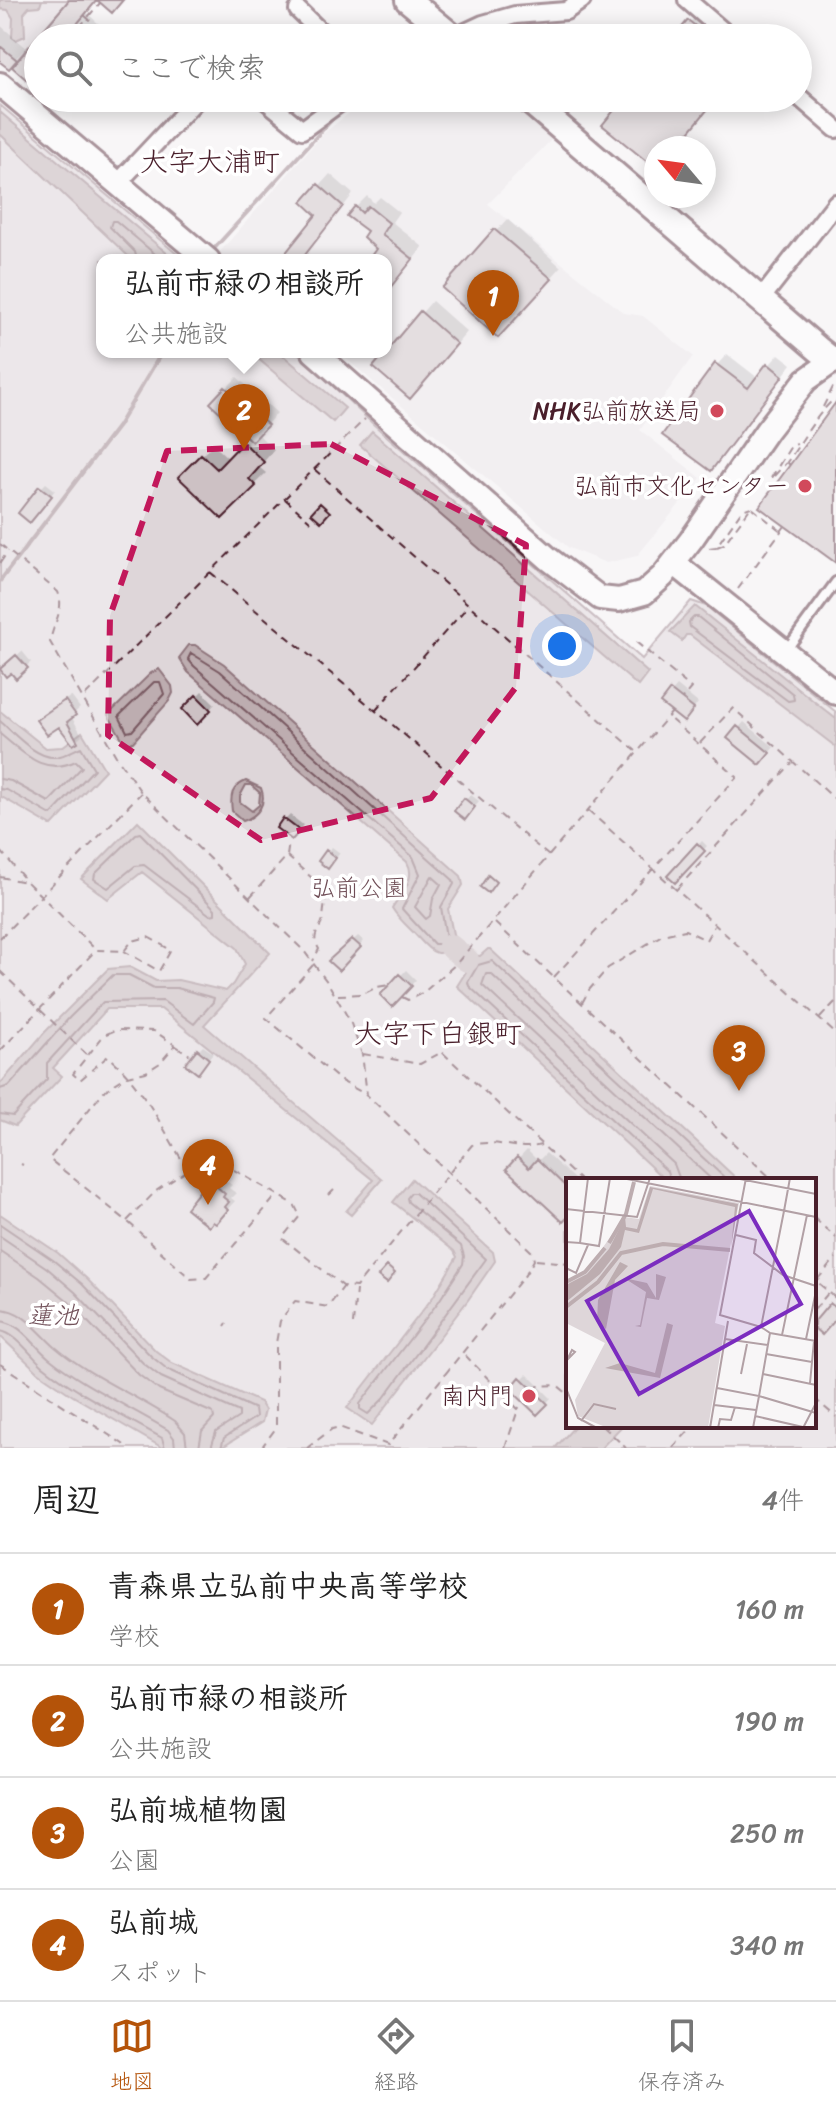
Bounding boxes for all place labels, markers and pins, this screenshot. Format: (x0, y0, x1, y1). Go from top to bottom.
pin: 1 (467, 270, 519, 336)
pin: 2 (218, 384, 270, 450)
place label: NHK弘前放送局 (533, 390, 701, 432)
marker: NHK弘前放送局 (708, 402, 726, 420)
place label: 弘前市文化センター (574, 465, 789, 507)
marker: 弘前市文化センター (796, 477, 814, 495)
pin: 3 (713, 1025, 765, 1091)
pin: 4 (182, 1139, 234, 1205)
place label: 南内門 (441, 1375, 513, 1417)
marker: 南内門 (520, 1387, 538, 1405)

